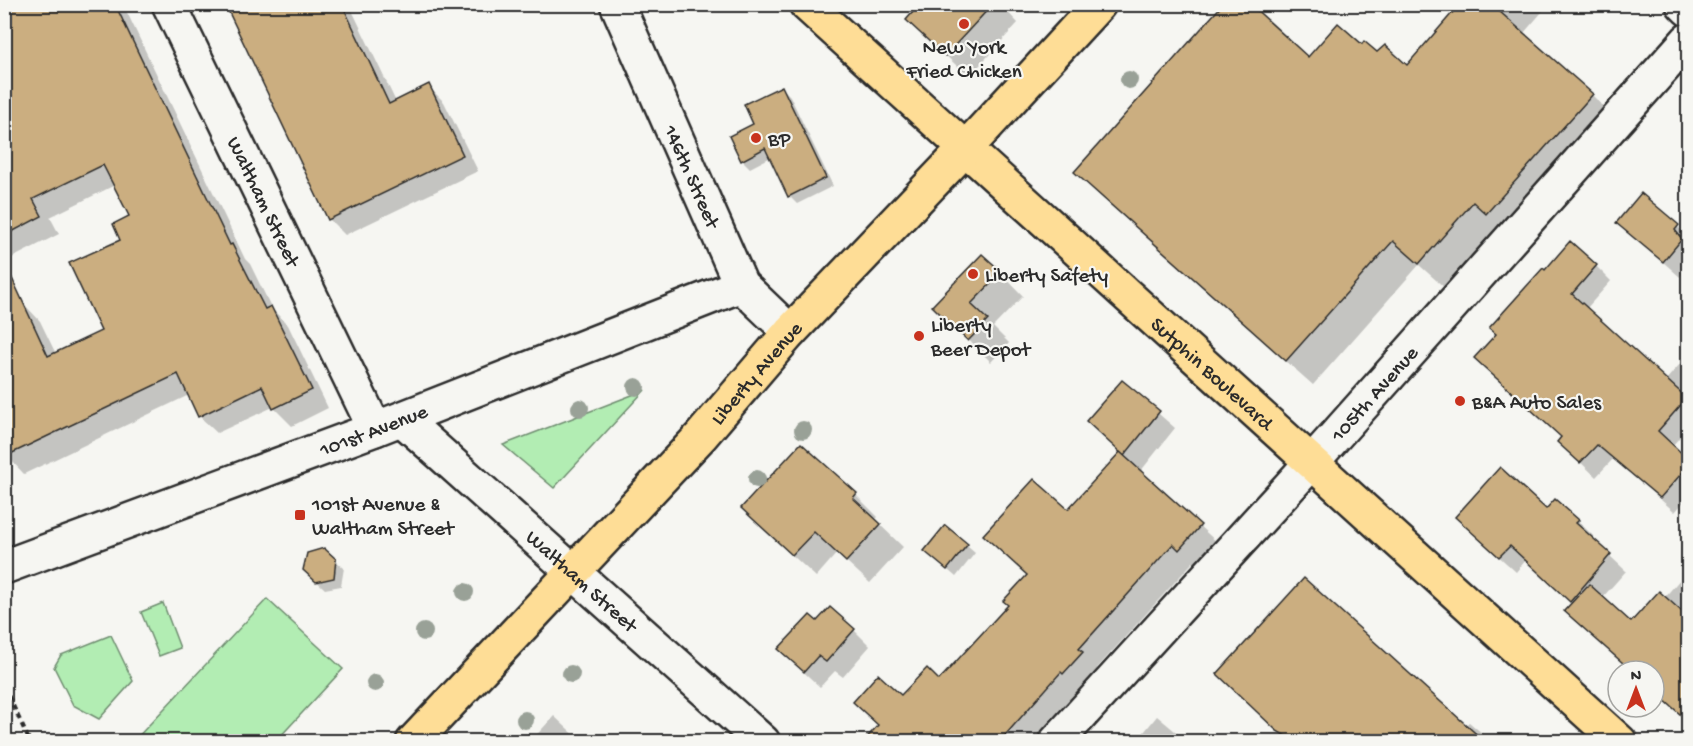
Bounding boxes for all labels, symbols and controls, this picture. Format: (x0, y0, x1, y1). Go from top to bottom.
marker: New York Fried Chicken (957, 17, 971, 31)
place label: New York Fried Chicken (905, 37, 1022, 86)
street label: 146th Street (656, 121, 724, 235)
place label: BP (767, 129, 791, 154)
marker: BP (749, 131, 763, 145)
street label: Waltham Street (219, 133, 305, 274)
place label: Liberty Safety (985, 265, 1108, 290)
marker: Liberty Safety (966, 267, 980, 281)
street label: Sutphin Boulevard (1144, 313, 1278, 438)
place label: Liberty Beer Depot (930, 315, 1033, 364)
street label: Liberty Avenue (707, 317, 810, 432)
marker: Liberty Beer Depot (912, 329, 926, 343)
street label: 105th Avenue (1326, 341, 1426, 449)
place label: B&A Auto Sales (1471, 392, 1602, 417)
marker: B&A Auto Sales (1453, 394, 1467, 408)
street label: 101st Avenue (316, 400, 433, 465)
place label: 101st Avenue & Waltham Street (311, 494, 456, 543)
marker: 101st Avenue & Waltham Street (293, 508, 307, 522)
street label: Waltham Street (519, 526, 643, 641)
north arrow (1606, 659, 1666, 719)
text: N (1631, 668, 1642, 687)

